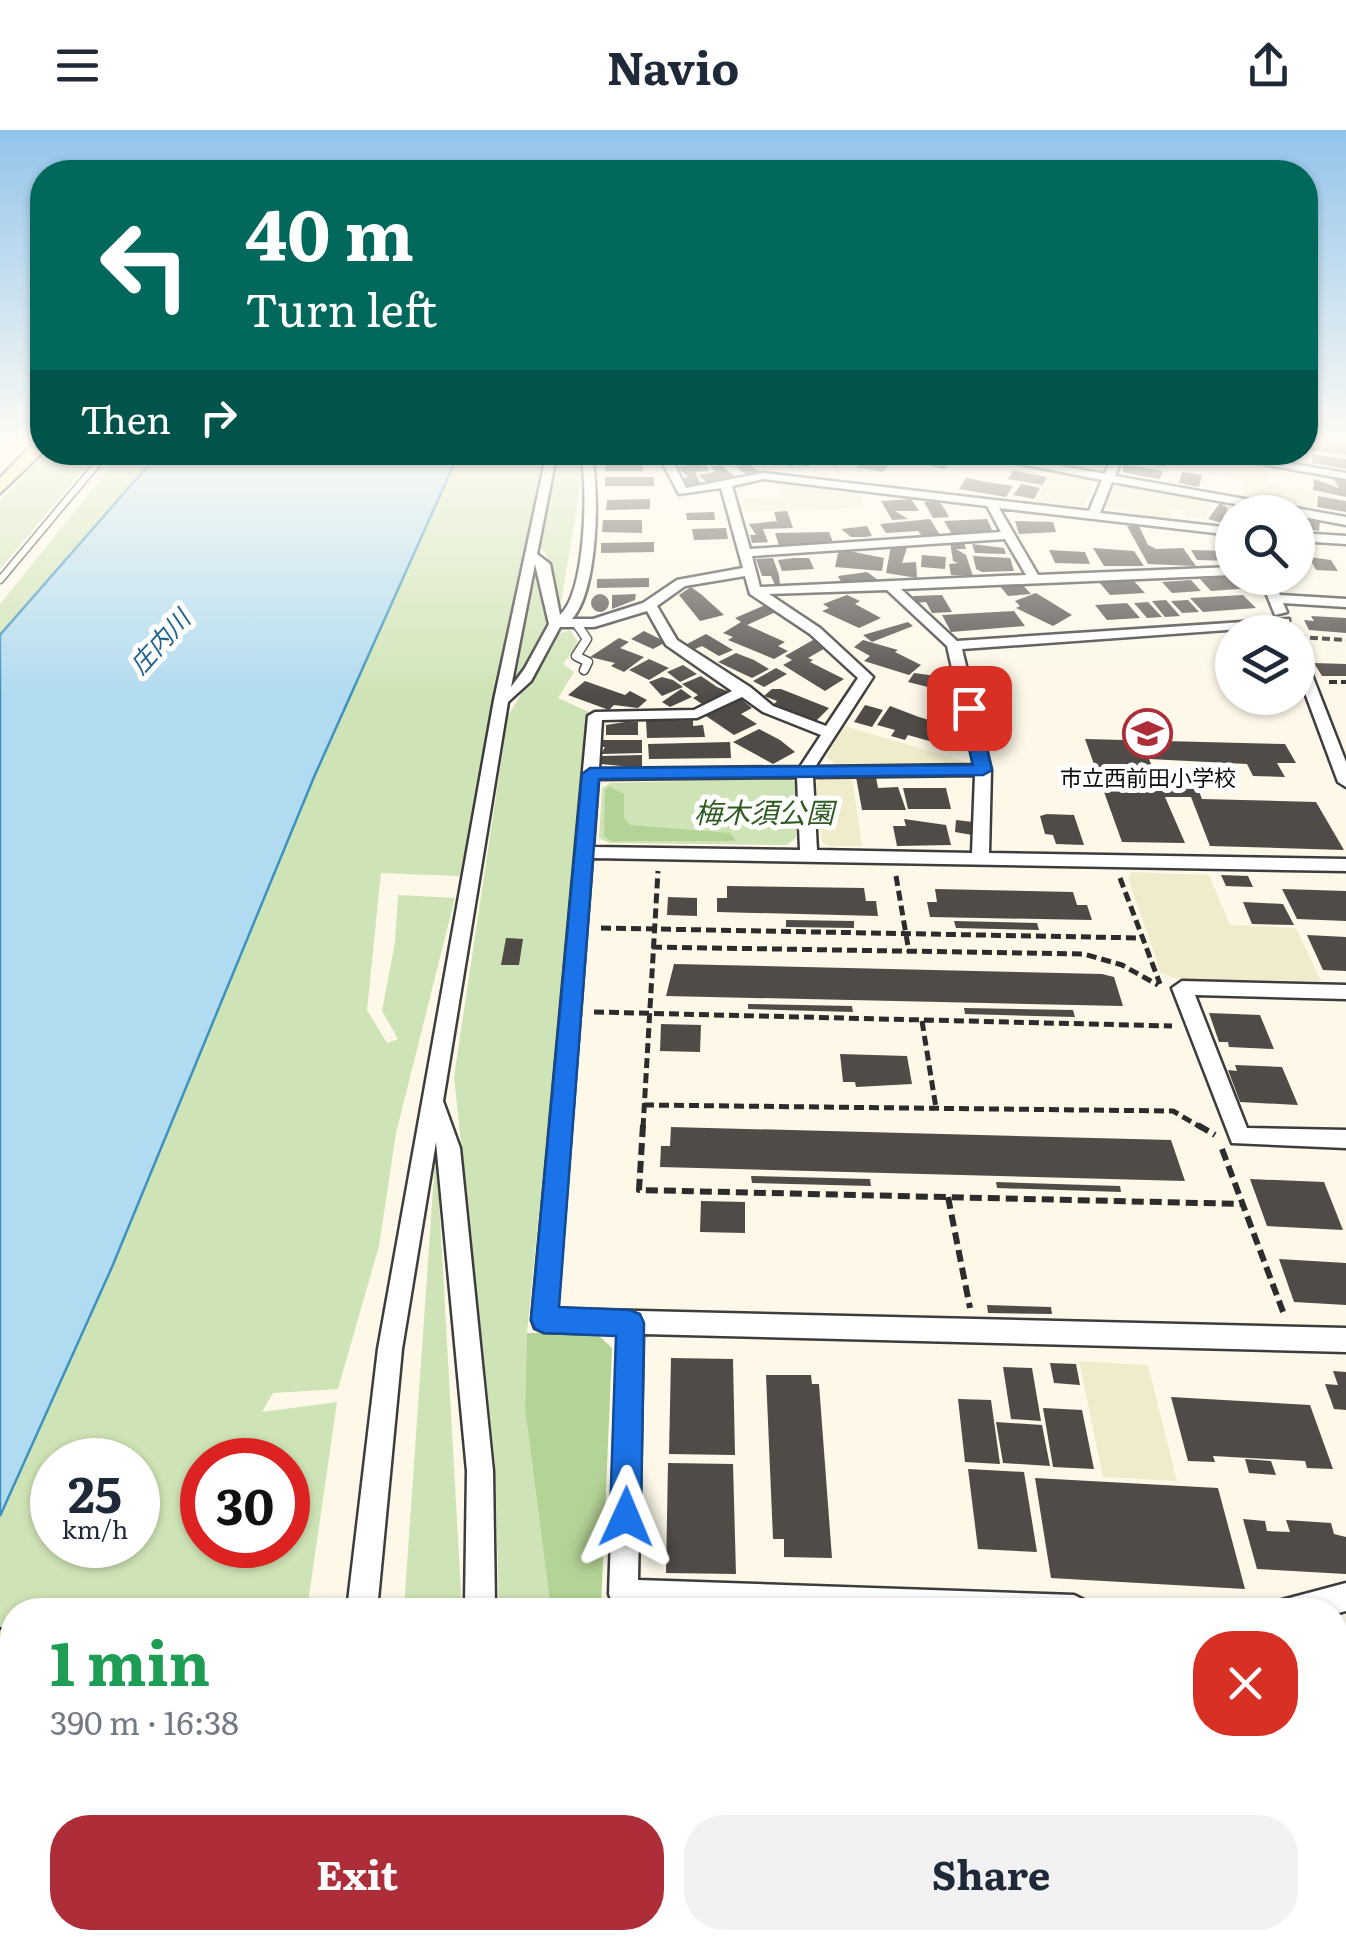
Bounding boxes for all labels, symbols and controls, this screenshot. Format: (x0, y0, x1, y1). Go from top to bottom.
text: Navio (607, 32, 739, 99)
icon: menu (50, 38, 105, 93)
icon: share (1241, 38, 1296, 93)
text: 40 m (245, 179, 414, 283)
icon: left (80, 200, 210, 330)
text: Turn left (245, 274, 437, 341)
text: Then (80, 389, 171, 446)
icon: right (191, 390, 246, 445)
map controls (1215, 495, 1315, 715)
button: search (1215, 495, 1315, 595)
water label: 庄内川 (120, 599, 200, 681)
button: layers (1215, 615, 1315, 715)
pin (927, 666, 1012, 751)
icon: arrive (942, 681, 997, 736)
school or university icon: 市立西前田小学校 (1122, 708, 1174, 760)
place label: 市立西前田小学校 (1060, 760, 1236, 793)
park label: 梅木須公園 (694, 790, 838, 832)
speed limit sign: 30 (180, 1438, 310, 1568)
text: 25 (68, 1454, 122, 1528)
position arrow (574, 1465, 678, 1569)
text: km/h (62, 1510, 128, 1547)
text: 1 min (50, 1615, 210, 1704)
button: close (1193, 1631, 1298, 1736)
text: 390 m · 16:38 (50, 1697, 239, 1745)
button: Exit (50, 1815, 664, 1930)
button: Share (684, 1815, 1298, 1930)

